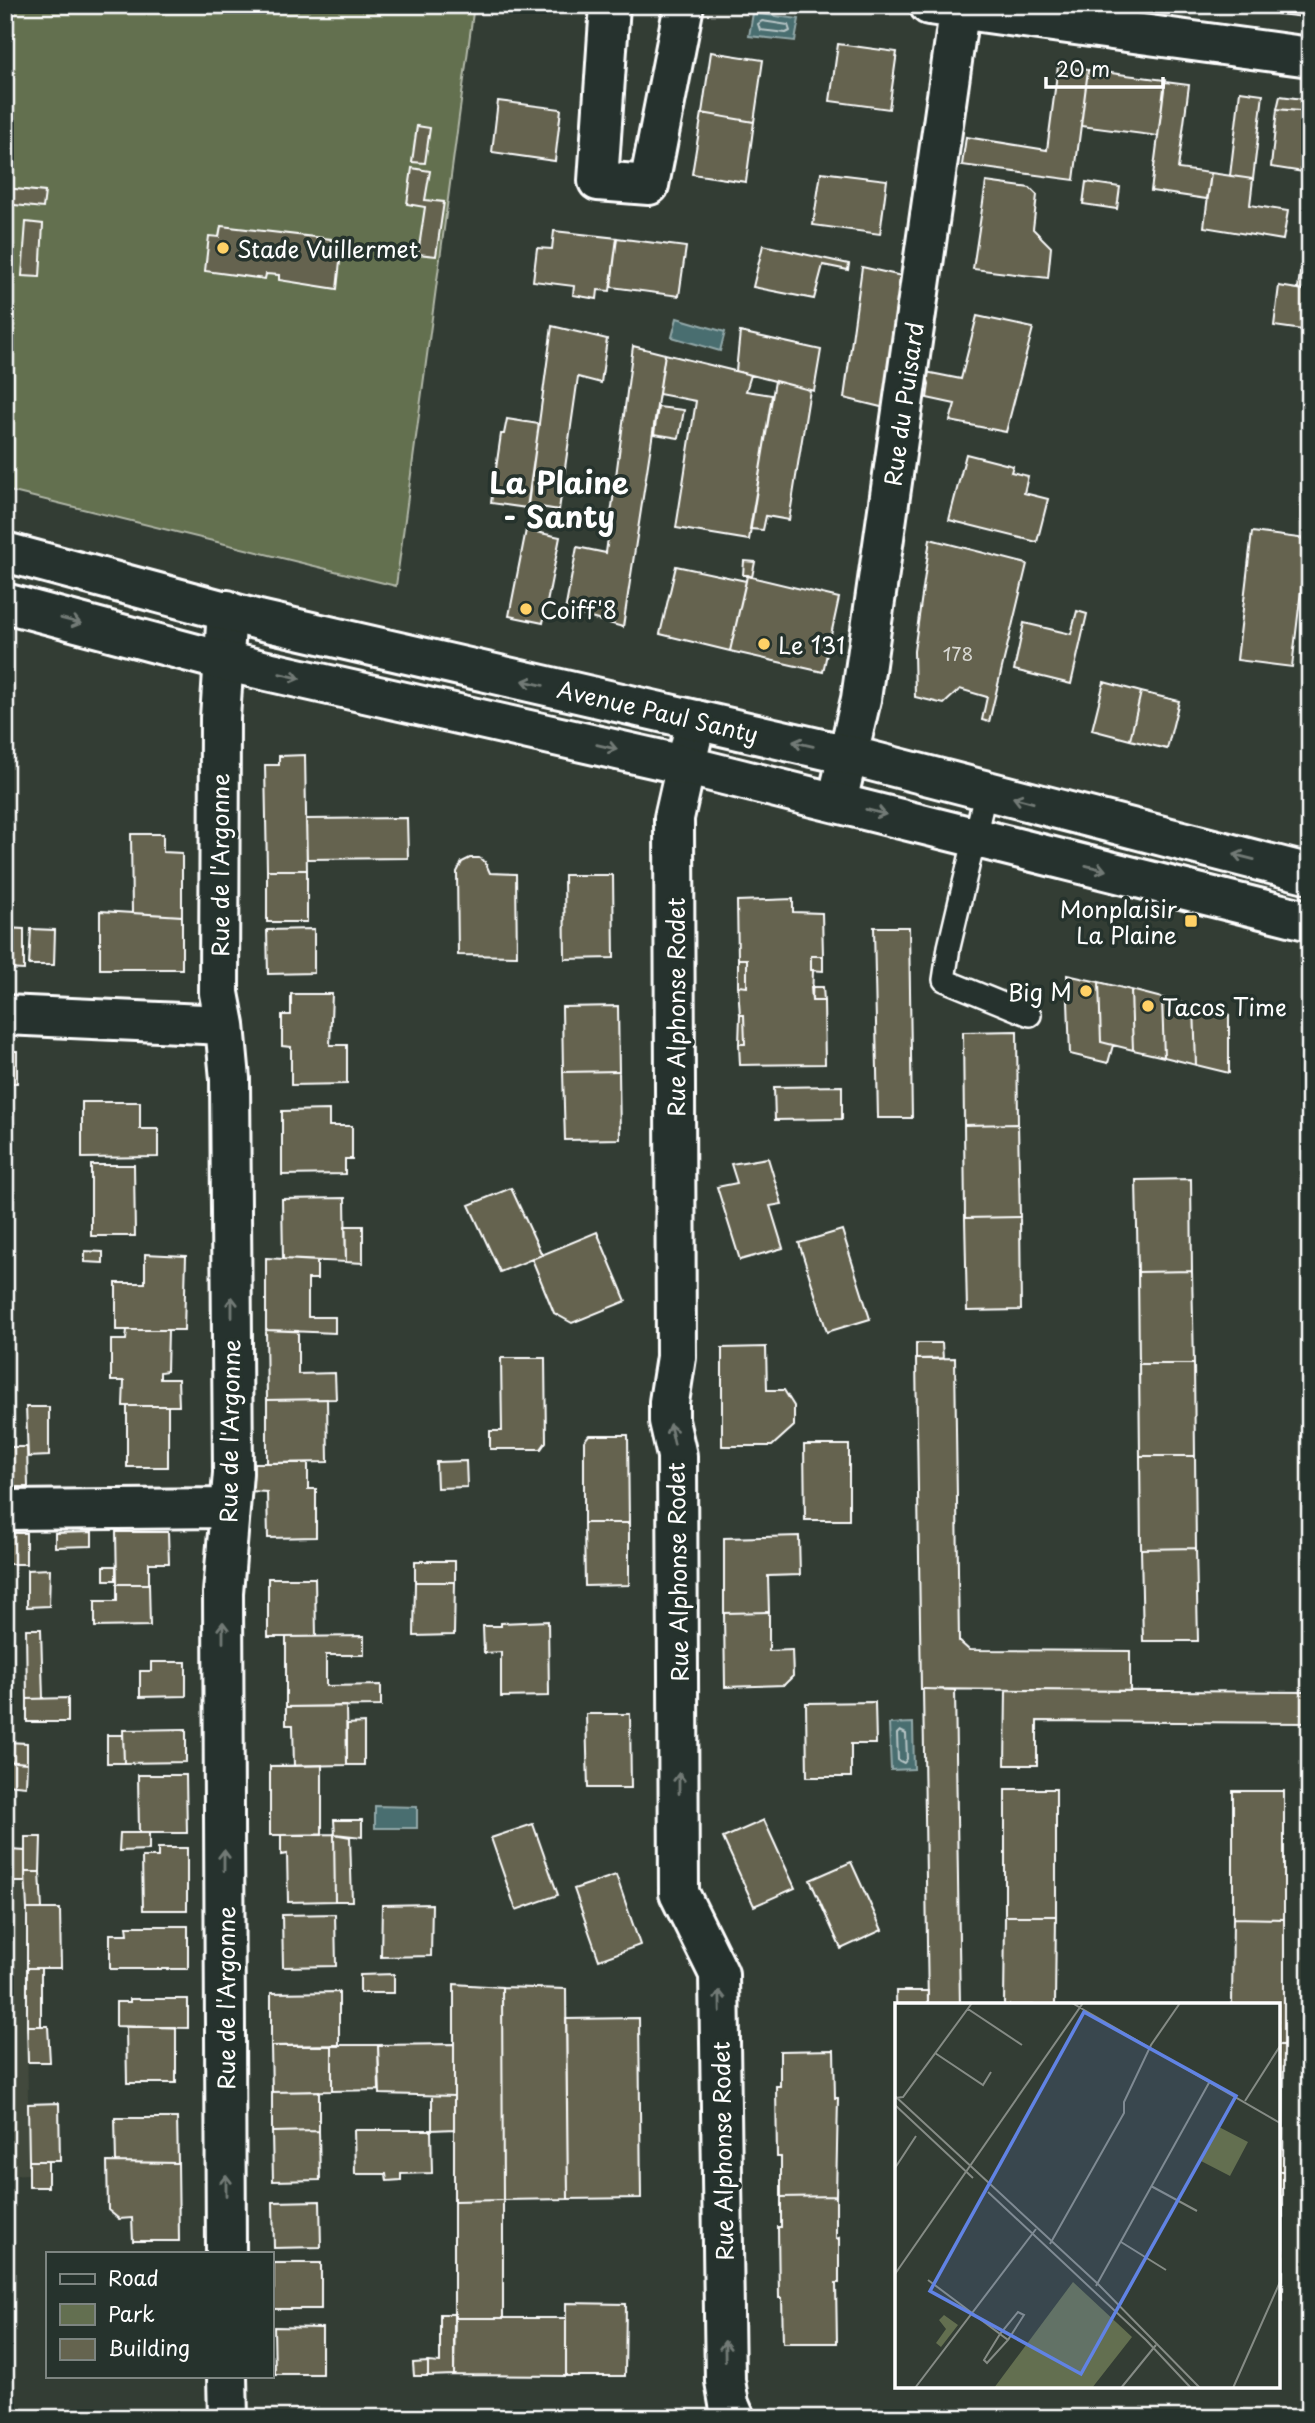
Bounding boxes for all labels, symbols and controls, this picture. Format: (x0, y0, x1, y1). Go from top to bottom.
scale bar (1046, 46, 1163, 90)
text: 20 m (1056, 52, 1110, 84)
place label: Stade Vuillermet (237, 231, 419, 266)
marker: Stade Vuillermet (215, 240, 231, 256)
street label: Rue du Puisard (874, 320, 932, 488)
district label: La Plaine - Santy (489, 459, 629, 538)
place label: Coiff'8 (540, 592, 617, 627)
marker: Coiff'8 (518, 601, 534, 617)
one-way arrow (59, 615, 82, 628)
place label: Le 131 (778, 627, 845, 662)
marker: Le 131 (756, 636, 772, 652)
house number: 178 (943, 639, 973, 667)
one-way arrow (278, 670, 300, 683)
street label: Avenue Paul Santy (554, 671, 762, 751)
one-way arrow (522, 675, 545, 689)
one-way arrow (792, 737, 815, 751)
one-way arrow (595, 741, 618, 755)
street label: Rue de l'Argonne (202, 773, 237, 957)
one-way arrow (1013, 793, 1035, 806)
one-way arrow (864, 806, 887, 819)
one-way arrow (1233, 850, 1256, 863)
one-way arrow (1085, 862, 1107, 875)
place label: Monplaisir La Plaine (1060, 891, 1178, 952)
street label: Rue Alphonse Rodet (658, 897, 693, 1117)
marker: Monplaisir La Plaine (1183, 913, 1199, 929)
place label: Big M (1008, 974, 1072, 1009)
marker: Big M (1078, 983, 1094, 999)
place label: Tacos Time (1162, 989, 1287, 1024)
marker: Tacos Time (1140, 998, 1156, 1014)
one-way arrow (225, 1296, 239, 1319)
street label: Rue de l'Argonne (210, 1339, 248, 1523)
one-way arrow (665, 1423, 678, 1446)
street label: Rue Alphonse Rodet (658, 1462, 696, 1682)
one-way arrow (216, 1621, 230, 1644)
one-way arrow (672, 1772, 686, 1795)
one-way arrow (217, 1848, 231, 1871)
street label: Rue de l'Argonne (208, 1906, 243, 2090)
one-way arrow (713, 1990, 727, 2013)
inset map (895, 2003, 1280, 2388)
street label: Rue Alphonse Rodet (703, 2041, 741, 2261)
one-way arrow (219, 2174, 233, 2197)
legend (46, 2252, 273, 2378)
text: Road (108, 2261, 159, 2293)
text: Park (108, 2297, 155, 2329)
text: Building (108, 2331, 190, 2363)
one-way arrow (718, 2340, 731, 2363)

